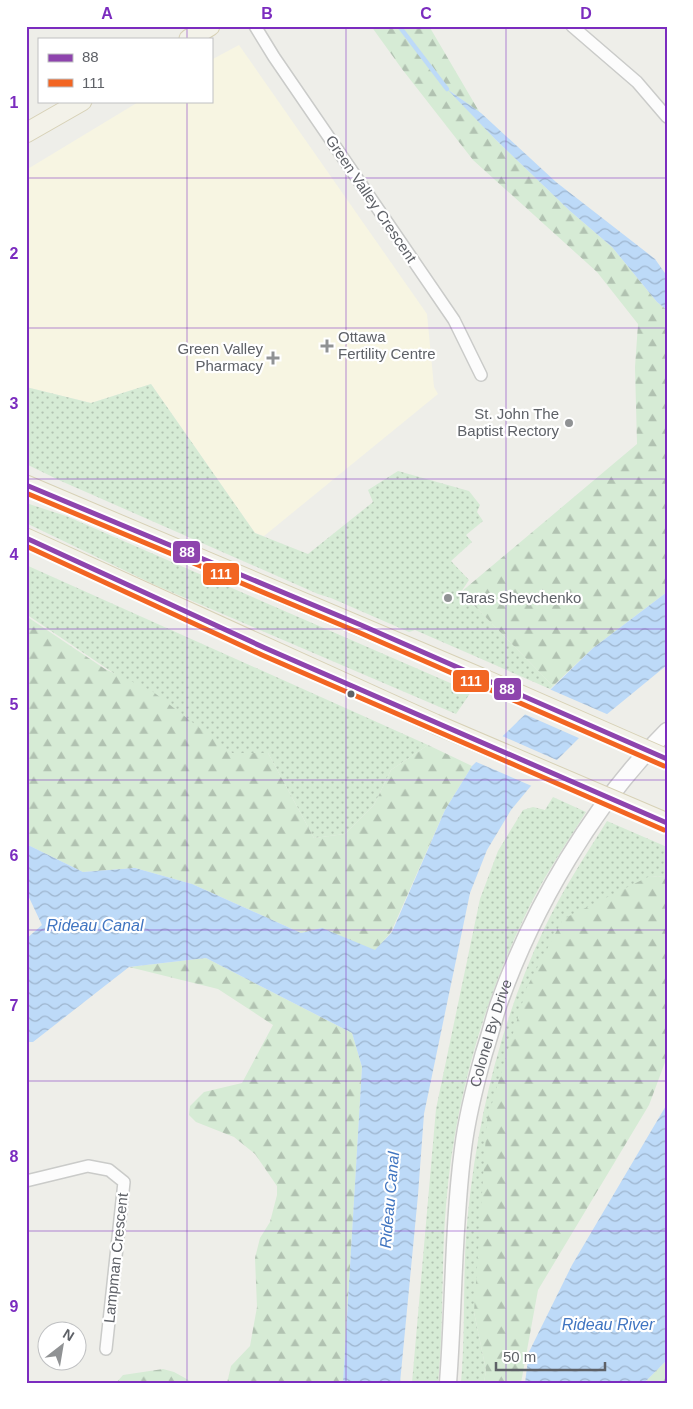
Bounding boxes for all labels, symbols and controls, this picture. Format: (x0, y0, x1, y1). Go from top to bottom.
text: A (101, 5, 113, 22)
text: B (261, 5, 273, 22)
text: C (420, 5, 432, 22)
text: D (580, 5, 592, 22)
legend (38, 38, 212, 102)
text: 88 (82, 48, 99, 65)
text: 111 (82, 74, 105, 91)
text: 1 (10, 94, 19, 111)
street label: Green Valley Crescent (322, 132, 421, 266)
text: 2 (10, 245, 19, 262)
place label: Ottawa Fertility Centre (338, 328, 436, 362)
marker: Ottawa Fertility Centre (320, 339, 334, 353)
place label: Green Valley Pharmacy (177, 340, 263, 374)
marker: Green Valley Pharmacy (267, 352, 279, 364)
text: 3 (10, 395, 19, 412)
place label: St. John The Baptist Rectory (457, 405, 559, 439)
marker: St. John The Baptist Rectory (563, 417, 575, 429)
line badge: 88 (172, 540, 201, 564)
text: 88 (179, 544, 195, 560)
text: 4 (10, 546, 19, 563)
line badge: 111 (202, 562, 240, 586)
text: 111 (210, 566, 232, 582)
place label: Taras Shevchenko (458, 589, 581, 606)
marker: Taras Shevchenko (442, 592, 454, 604)
line badge: 111 (452, 669, 490, 693)
text: 111 (460, 673, 482, 689)
line badge: 88 (493, 677, 522, 701)
text: 88 (499, 681, 515, 697)
unlabelled marker (346, 689, 356, 699)
text: 5 (10, 696, 19, 713)
text: 6 (10, 847, 19, 864)
water label: Rideau Canal (47, 917, 144, 934)
street label: Colonel By Drive (466, 977, 515, 1089)
text: 7 (10, 997, 19, 1014)
text: 8 (10, 1148, 19, 1165)
water label: Rideau Canal (377, 1151, 402, 1249)
street label: Lampman Crescent (100, 1191, 131, 1324)
text: 9 (10, 1298, 19, 1315)
water label: Rideau River (562, 1316, 655, 1333)
north arrow (38, 1322, 88, 1372)
text: N (60, 1325, 77, 1344)
scale bar (496, 1339, 604, 1371)
text: 50 m (503, 1348, 536, 1365)

